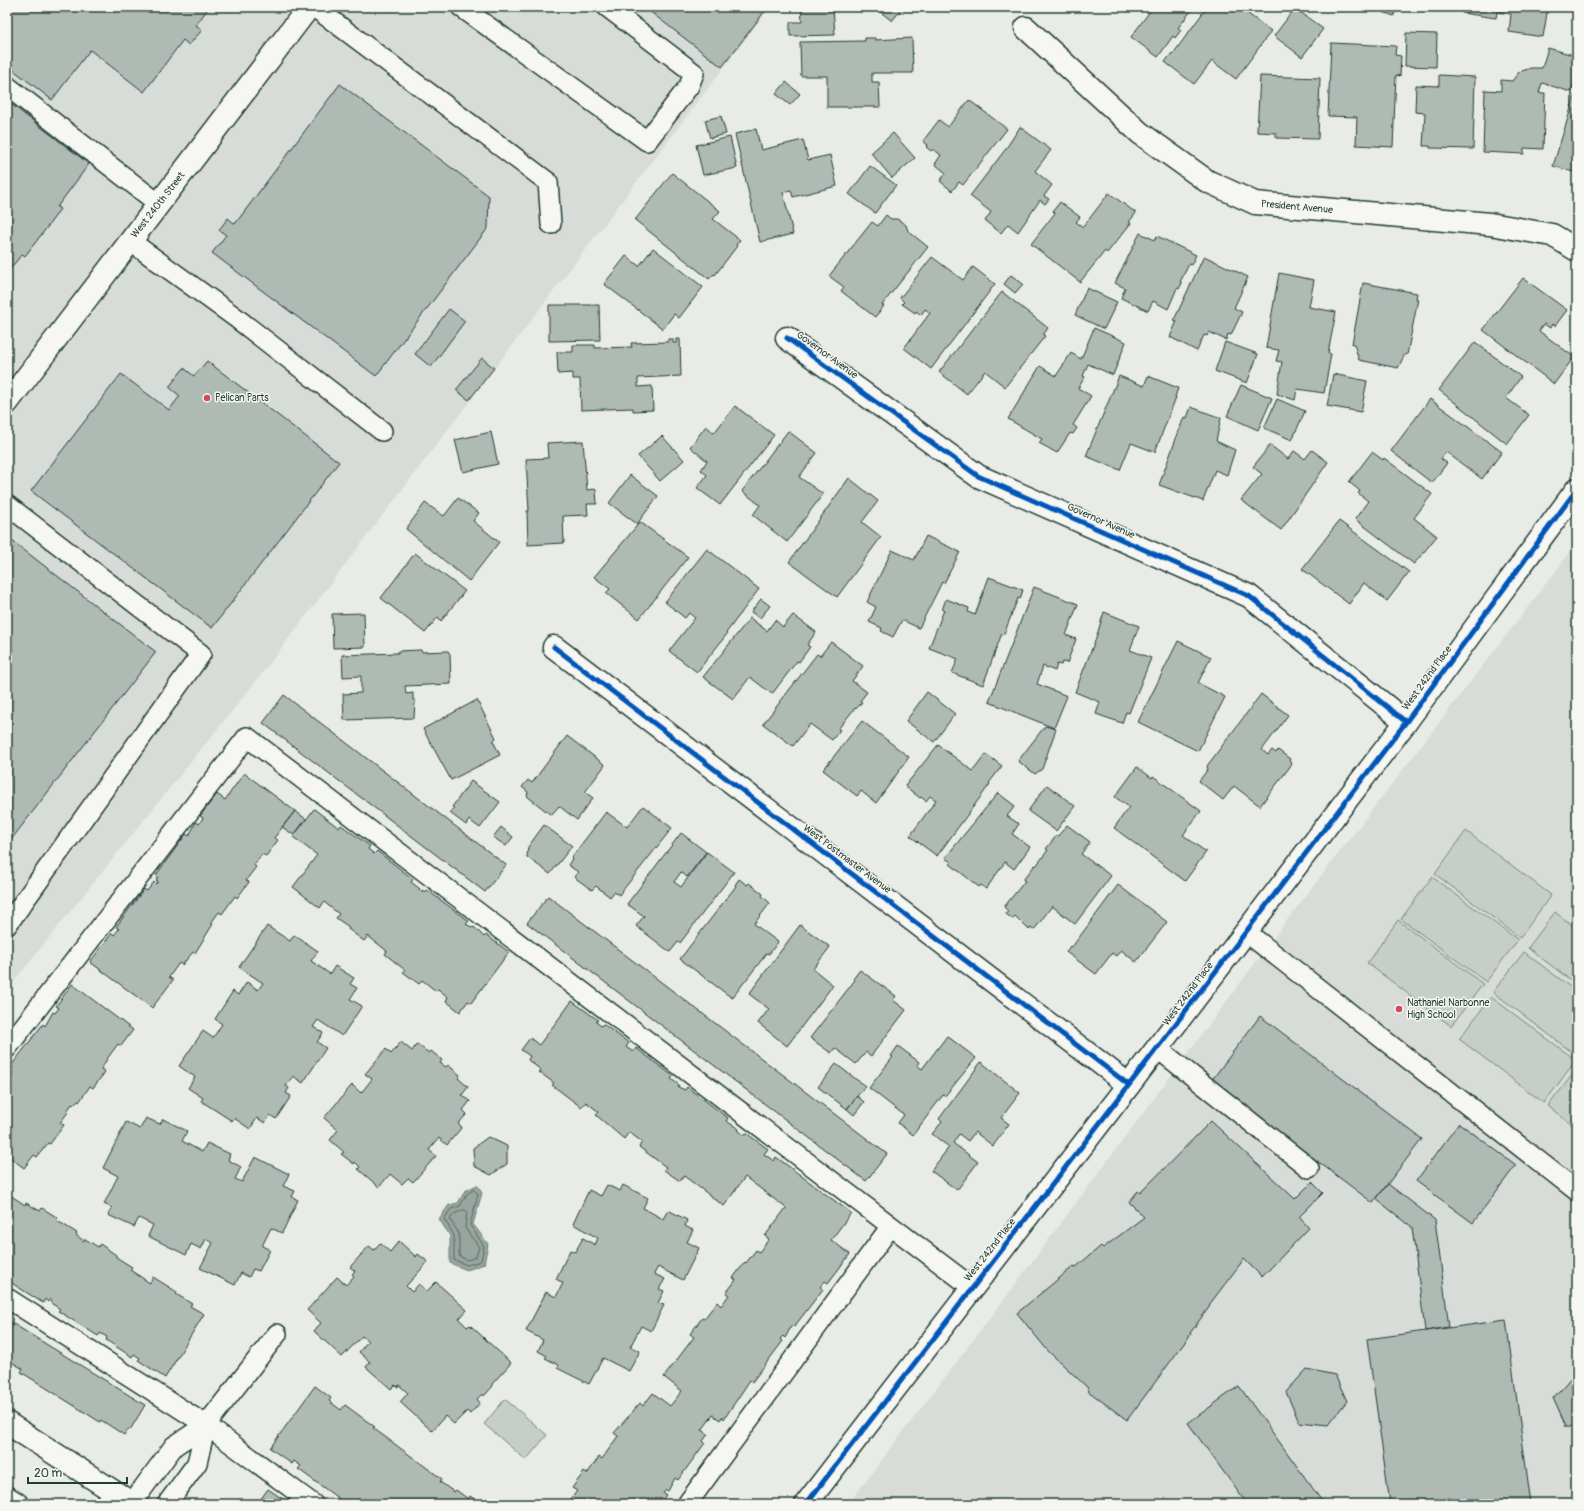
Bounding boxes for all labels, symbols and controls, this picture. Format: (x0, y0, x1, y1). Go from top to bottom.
street label: West 240th Street (129, 169, 188, 240)
street label: President Avenue (1261, 198, 1334, 216)
street label: Governor Avenue (794, 329, 860, 381)
place label: Pelican Parts (215, 392, 269, 404)
marker: Pelican Parts (202, 393, 212, 403)
street label: Governor Avenue (1065, 501, 1137, 541)
street label: West 242nd Place (1400, 644, 1454, 712)
street label: West Postmaster Avenue (801, 822, 893, 896)
street label: West 242nd Place (1160, 960, 1216, 1028)
place label: Nathaniel Narbonne High School (1407, 997, 1490, 1021)
marker: Nathaniel Narbonne High School (1394, 1004, 1404, 1014)
street label: West 242nd Place (962, 1216, 1018, 1284)
scale bar (28, 1459, 127, 1485)
text: 20 m (34, 1466, 63, 1481)

